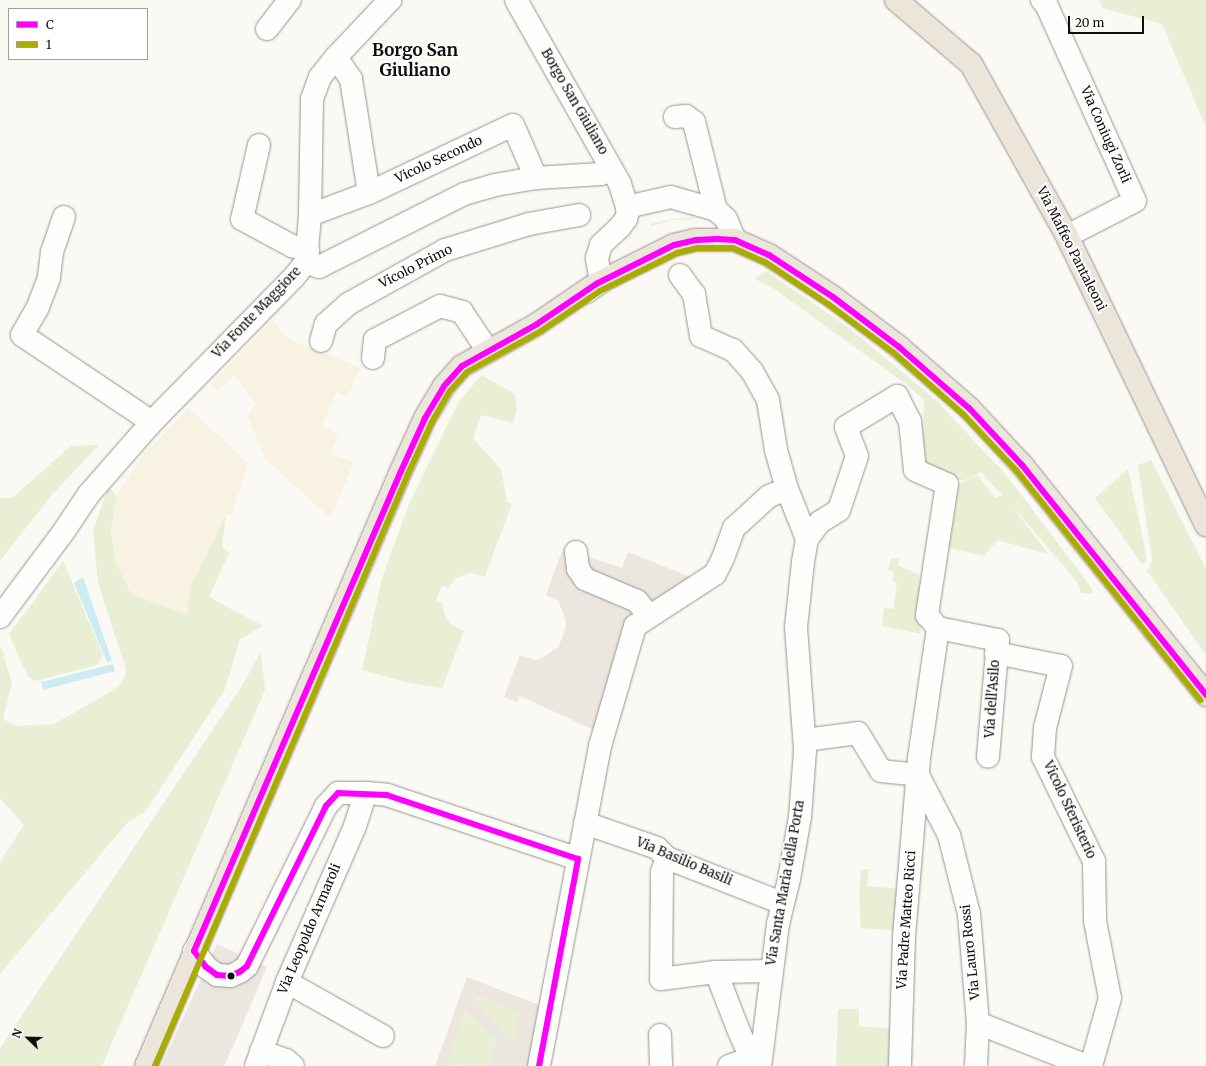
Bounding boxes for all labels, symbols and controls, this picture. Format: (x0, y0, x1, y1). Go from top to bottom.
legend (8, 8, 148, 60)
scale bar (1070, 8, 1146, 34)
text: 20 m (1075, 15, 1104, 30)
text: C (46, 17, 54, 32)
text: 1 (46, 37, 51, 52)
district label: Borgo San Giuliano (372, 41, 458, 81)
street label: Borgo San Giuliano (537, 46, 611, 158)
street label: Via Coniugi Zorli (1077, 84, 1133, 186)
street label: Vicolo Secondo (393, 133, 485, 187)
street label: Via Maffeo Pantaleoni (1033, 184, 1109, 314)
street label: Vicolo Primo (377, 242, 455, 292)
street label: Via Fonte Maggiore (209, 264, 305, 362)
street label: Via dell'Asilo (982, 659, 1004, 739)
street label: Vicolo Sferisterio (1040, 759, 1098, 861)
street label: Via Santa Maria della Porta (764, 799, 808, 967)
street label: Via Basilio Basili (634, 835, 734, 889)
street label: Via Padre Matteo Ricci (894, 850, 920, 990)
street label: Via Leopoldo Armaroli (275, 861, 345, 997)
street label: Via Lauro Rossi (958, 904, 984, 1000)
unlabelled marker (226, 971, 236, 981)
north arrow (8, 1018, 48, 1058)
text: N (9, 1027, 25, 1040)

